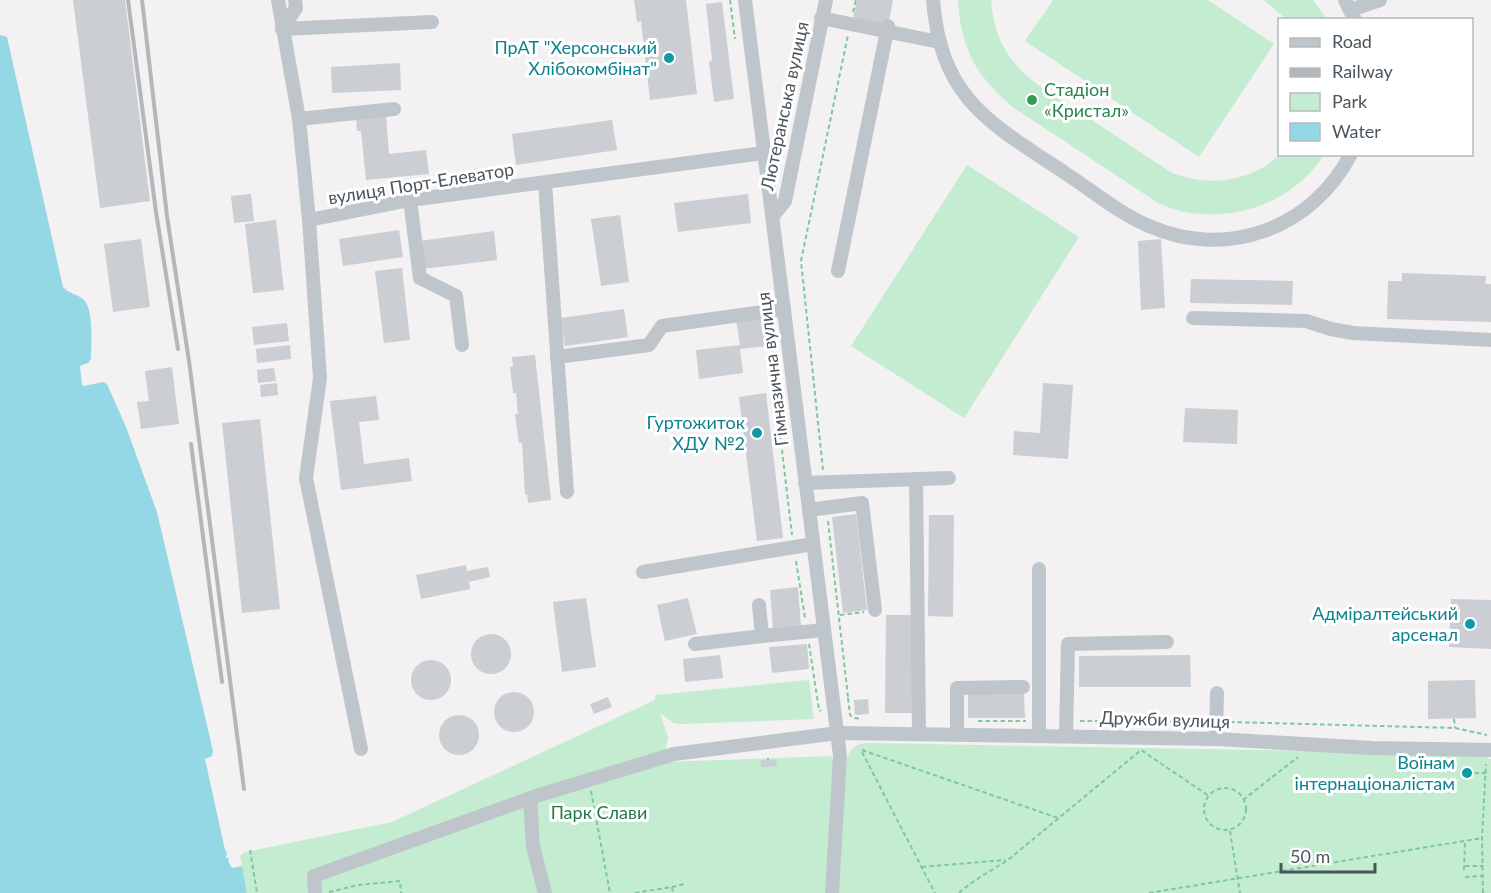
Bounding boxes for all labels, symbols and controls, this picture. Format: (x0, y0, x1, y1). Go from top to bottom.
legend (1278, 18, 1473, 156)
street label: Лютеранська вулиця (755, 19, 813, 193)
text: Road (1332, 30, 1372, 52)
place label: ПрАТ "Херсонський Хлібокомбінат" (494, 36, 657, 79)
marker: ПрАТ "Херсонський Хлібокомбінат" (662, 51, 676, 65)
text: Railway (1332, 60, 1393, 82)
place label: Стадіон «Кристал» (1044, 78, 1129, 121)
text: Park (1332, 90, 1368, 112)
marker: Стадіон «Кристал» (1025, 93, 1039, 107)
text: Water (1332, 120, 1381, 142)
street label: вулиця Порт-Елеватор (326, 157, 515, 209)
street label: Гімназична вулиця (752, 291, 792, 447)
place label: Гуртожиток ХДУ №2 (647, 411, 746, 454)
marker: Гуртожиток ХДУ №2 (750, 426, 764, 440)
place label: Адміралтейський арсенал (1312, 602, 1458, 645)
marker: Адміралтейський арсенал (1463, 617, 1477, 631)
street label: Дружби вулиця (1099, 706, 1231, 732)
place label: Воїнам інтернаціоналістам (1295, 751, 1455, 794)
marker: Воїнам інтернаціоналістам (1460, 766, 1474, 780)
park label: Парк Слави (551, 801, 647, 823)
scale bar (1281, 836, 1376, 874)
text: 50 m (1290, 845, 1330, 867)

